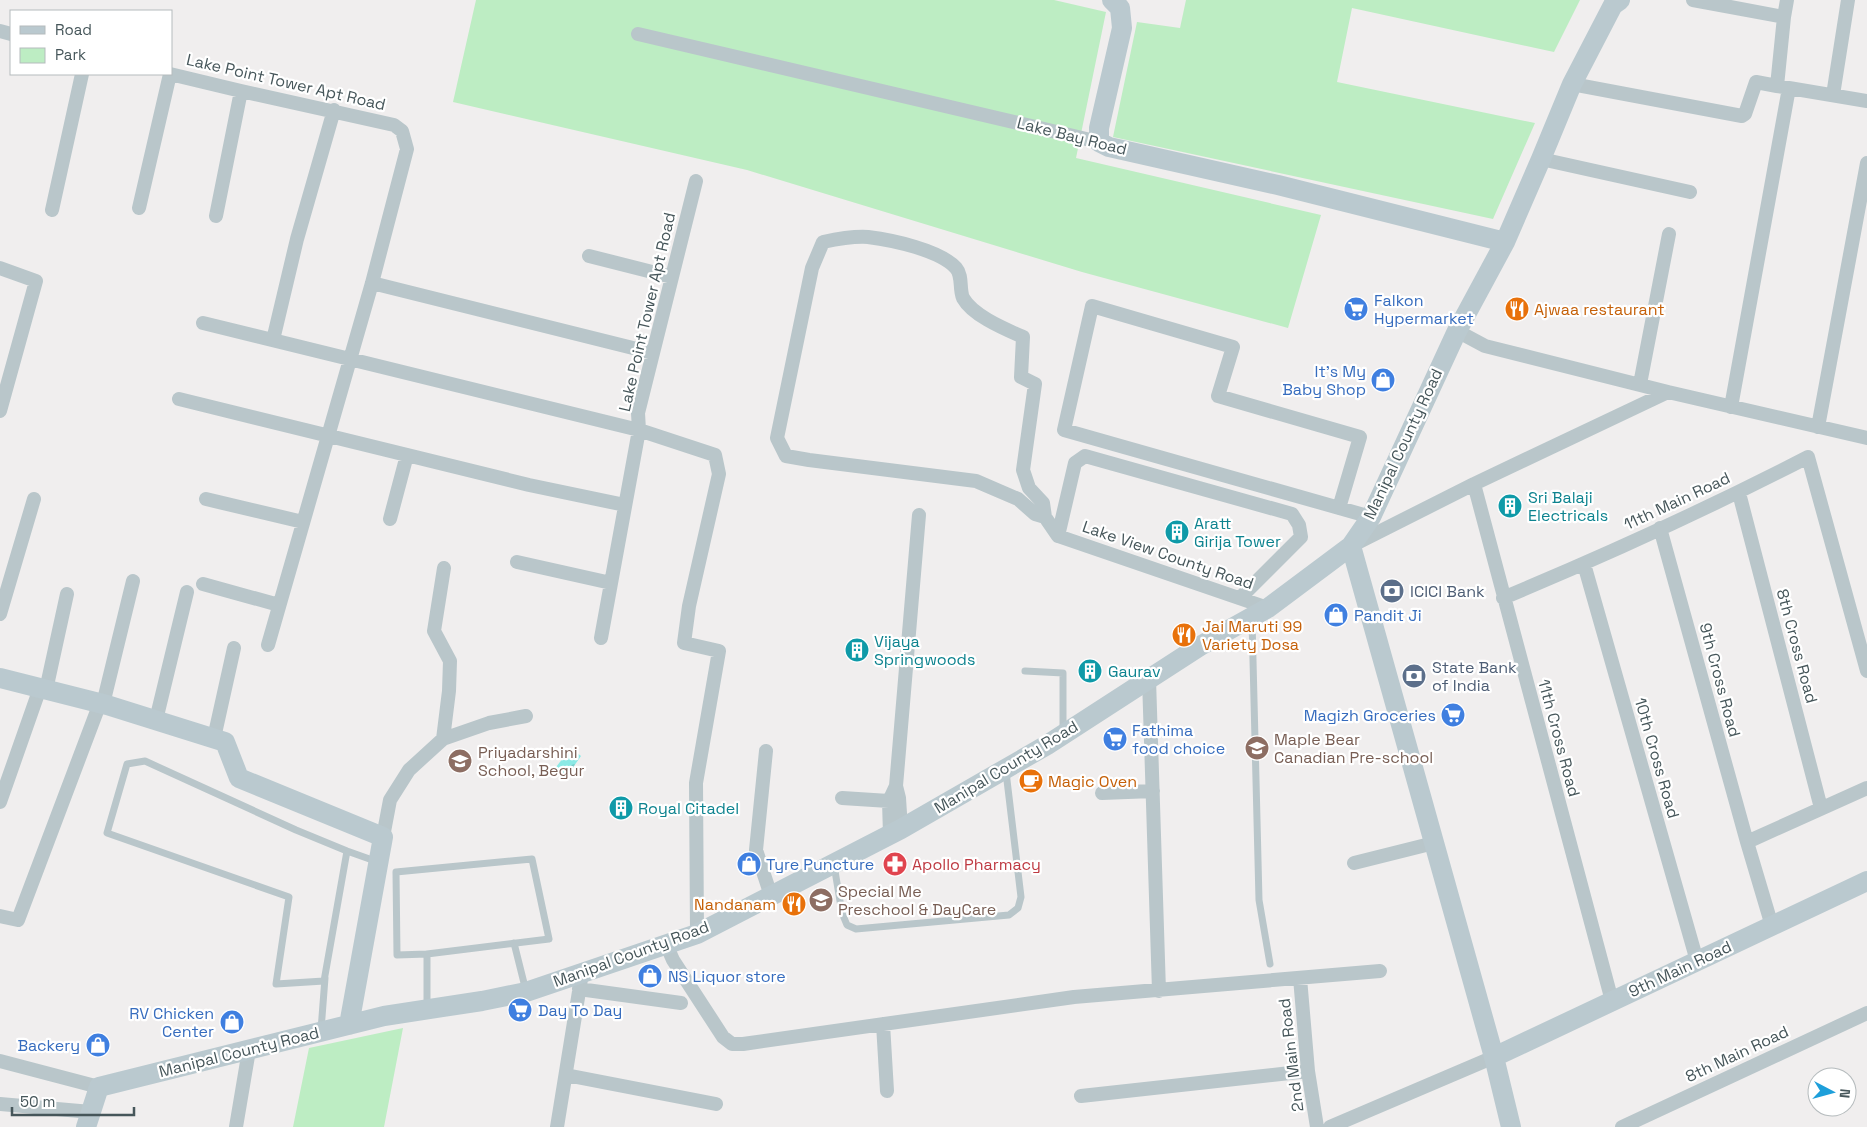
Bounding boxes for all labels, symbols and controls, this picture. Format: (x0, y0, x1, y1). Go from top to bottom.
legend (10, 10, 172, 75)
text: Road (55, 20, 92, 39)
text: Park (55, 45, 86, 64)
street label: Lake Point Tower Apt Road (184, 49, 388, 115)
street label: Lake Bay Road (1015, 112, 1129, 160)
street label: Lake Point Tower Apt Road (614, 210, 680, 414)
place label: Falkon Hypermarket (1374, 290, 1474, 329)
supermarket icon: Falkon Hypermarket (1343, 296, 1369, 322)
restaurant icon: Ajwaa restaurant (1504, 296, 1530, 322)
place label: Ajwaa restaurant (1534, 299, 1665, 320)
place label: It's My Baby Shop (1282, 361, 1366, 400)
street label: Manipal County Road (1359, 365, 1447, 523)
shop icon: It's My Baby Shop (1370, 367, 1396, 393)
street label: 11th Main Road (1621, 467, 1733, 535)
place label: Sri Balaji Electricals (1528, 487, 1608, 526)
building icon: Sri Balaji Electricals (1497, 493, 1523, 519)
place label: Aratt Girija Tower (1194, 513, 1281, 552)
street label: Lake View County Road (1080, 516, 1256, 594)
building icon: Aratt Girija Tower (1164, 519, 1190, 545)
bank icon: ICICI Bank (1379, 578, 1405, 604)
place label: ICICI Bank (1410, 581, 1485, 602)
street label: 8th Cross Road (1772, 587, 1822, 705)
shop icon: Pandit Ji (1323, 602, 1349, 628)
place label: Pandit Ji (1354, 605, 1422, 626)
place label: Jai Maruti 99 Variety Dosa (1202, 616, 1302, 655)
street label: 9th Cross Road (1695, 621, 1745, 739)
restaurant icon: Jai Maruti 99 Variety Dosa (1171, 622, 1197, 648)
place label: Vijaya Springwoods (874, 631, 975, 670)
building icon: Vijaya Springwoods (844, 637, 870, 663)
place label: State Bank of India (1432, 657, 1517, 696)
building icon: Gaurav (1077, 658, 1103, 684)
place label: Gaurav (1108, 661, 1161, 682)
bank icon: State Bank of India (1401, 663, 1427, 689)
street label: 11th Cross Road (1533, 677, 1585, 799)
street label: 10th Cross Road (1630, 695, 1684, 821)
supermarket icon: Magizh Groceries (1440, 702, 1466, 728)
place label: Magizh Groceries (1304, 705, 1436, 726)
street label: Manipal County Road (930, 716, 1082, 818)
place label: Fathima food choice (1132, 720, 1225, 759)
supermarket icon: Fathima food choice (1102, 726, 1128, 752)
place label: Maple Bear Canadian Pre-school (1274, 729, 1433, 768)
school or university icon: Maple Bear Canadian Pre-school (1244, 735, 1270, 761)
place label: Priyadarshini School, Begur (478, 742, 585, 781)
school or university icon: Priyadarshini School, Begur (447, 748, 473, 774)
cafe icon: Magic Oven (1018, 768, 1044, 794)
place label: Magic Oven (1048, 771, 1137, 792)
building icon: Royal Citadel (608, 795, 634, 821)
place label: Royal Citadel (638, 798, 739, 819)
shop icon: Tyre Puncture (736, 851, 762, 877)
pharmacy icon: Apollo Pharmacy (882, 851, 908, 877)
place label: Tyre Puncture (766, 854, 874, 875)
place label: Apollo Pharmacy (912, 854, 1041, 875)
place label: Special Me Preschool & DayCare (838, 881, 996, 920)
school or university icon: Special Me Preschool & DayCare (808, 887, 834, 913)
restaurant icon: Nandanam (781, 891, 807, 917)
place label: Nandanam (694, 894, 776, 915)
street label: Manipal County Road (550, 916, 712, 992)
street label: 9th Main Road (1625, 936, 1735, 1002)
shop icon: NS Liquor store (637, 963, 663, 989)
place label: NS Liquor store (668, 966, 786, 987)
supermarket icon: Day To Day (507, 997, 533, 1023)
street label: 2nd Main Road (1274, 997, 1308, 1113)
place label: Day To Day (538, 1000, 622, 1021)
place label: RV Chicken Center (129, 1003, 214, 1042)
shop icon: RV Chicken Center (219, 1009, 245, 1035)
street label: 8th Main Road (1682, 1021, 1792, 1087)
street label: Manipal County Road (157, 1022, 321, 1082)
shop icon: Backery (85, 1032, 111, 1058)
place label: Backery (17, 1035, 80, 1056)
north arrow (1807, 1067, 1857, 1117)
scale bar (12, 1084, 135, 1116)
text: N (1835, 1088, 1854, 1099)
text: 50 m (20, 1092, 55, 1111)

